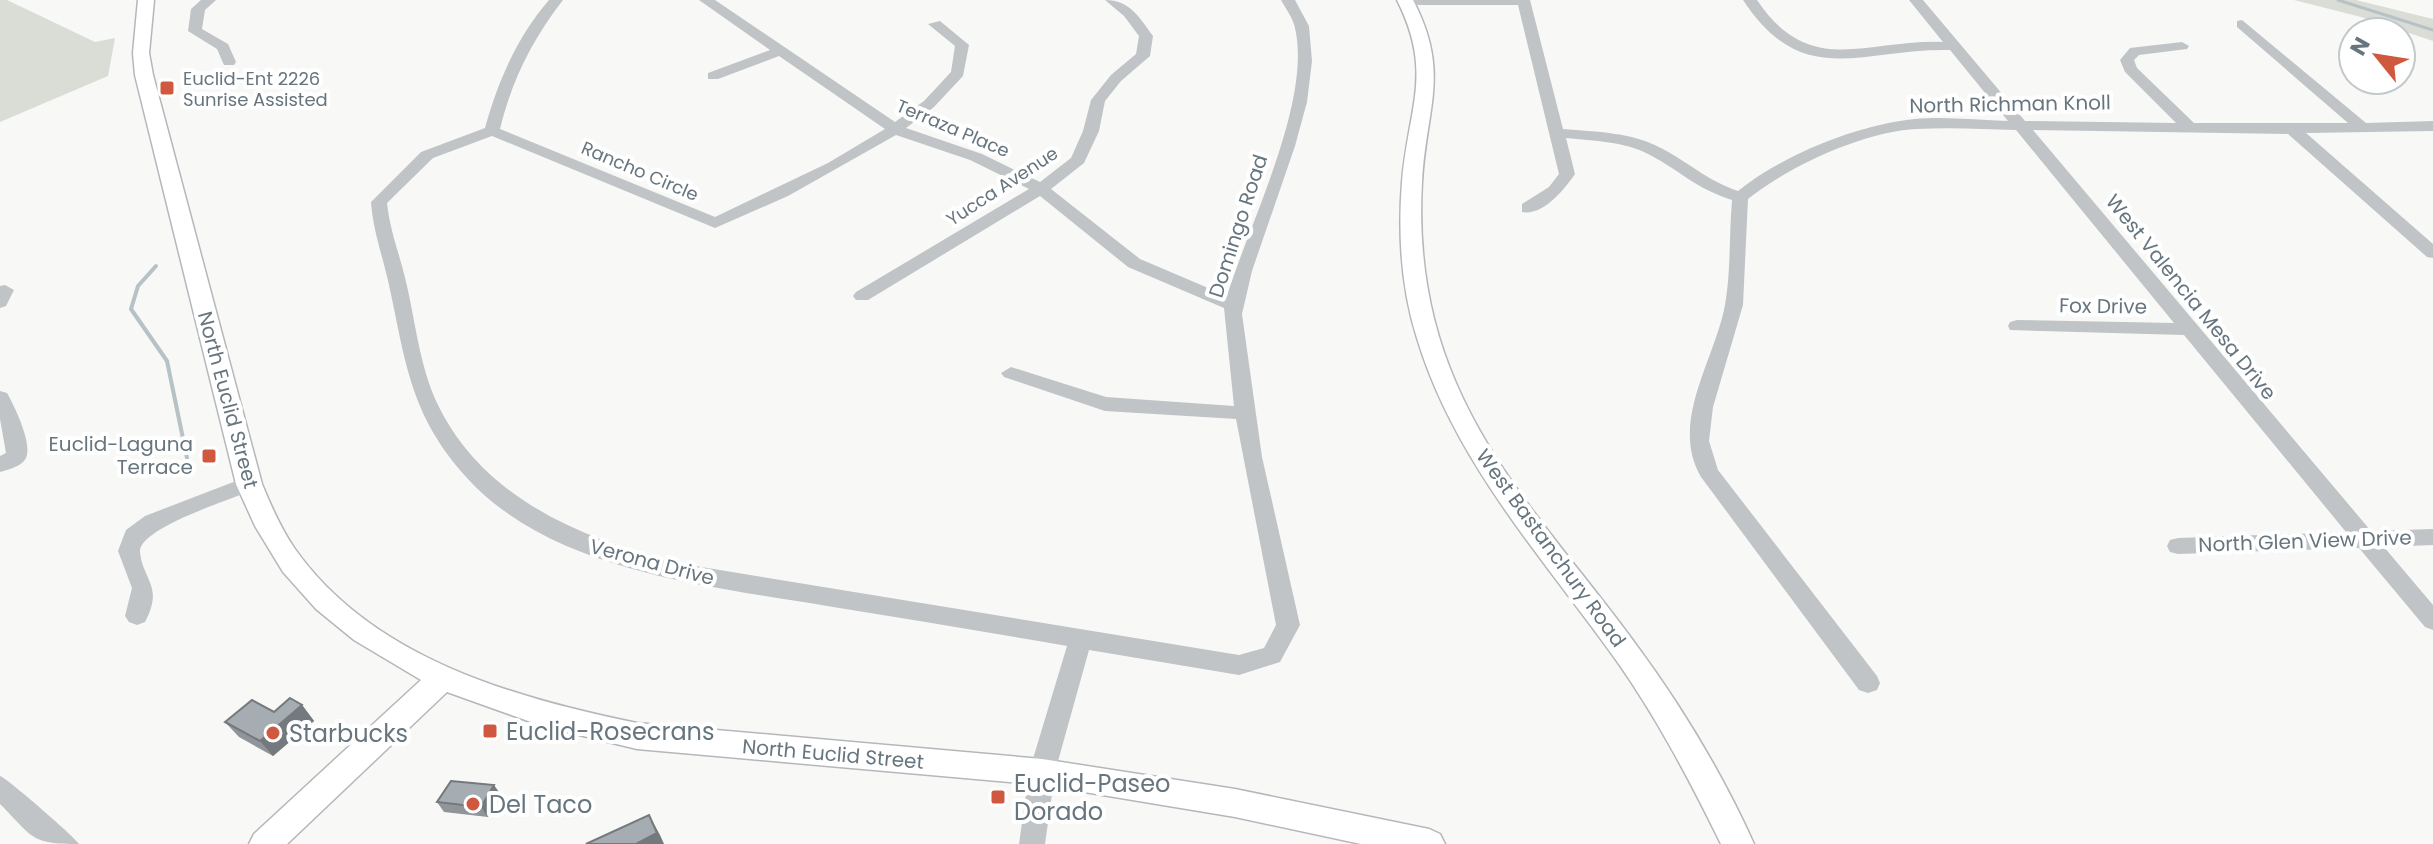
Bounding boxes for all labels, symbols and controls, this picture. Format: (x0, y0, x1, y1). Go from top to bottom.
north arrow (2337, 16, 2417, 96)
text: N (2343, 31, 2378, 61)
place label: Euclid-Ent 2226 Sunrise Assisted (183, 66, 328, 112)
marker: Euclid-Ent 2226 Sunrise Assisted (158, 79, 176, 97)
street label: North Richman Knoll (1909, 88, 2111, 120)
street label: Terraza Place (893, 93, 1013, 163)
street label: Rancho Circle (578, 135, 702, 207)
street label: Yucca Avenue (941, 141, 1063, 231)
street label: Domingo Road (1202, 151, 1274, 301)
street label: West Valencia Mesa Drive (2099, 188, 2283, 406)
street label: Fox Drive (2059, 291, 2147, 321)
street label: North Euclid Street (191, 308, 265, 492)
place label: Euclid-Laguna Terrace (49, 430, 193, 481)
street label: West Bastanchury Road (1470, 443, 1632, 653)
marker: Euclid-Laguna Terrace (200, 447, 218, 465)
street label: North Glen View Drive (2198, 523, 2412, 559)
street label: Verona Drive (587, 532, 717, 592)
place label: Euclid-Rosecrans (506, 715, 715, 748)
place label: Starbucks (289, 717, 408, 750)
marker: Euclid-Rosecrans (481, 722, 499, 740)
marker: Starbucks (264, 724, 282, 742)
street label: North Euclid Street (741, 732, 925, 776)
place label: Euclid-Paseo Dorado (1014, 767, 1170, 828)
place label: Del Taco (489, 788, 592, 821)
marker: Euclid-Paseo Dorado (989, 788, 1007, 806)
marker: Del Taco (464, 795, 482, 813)

